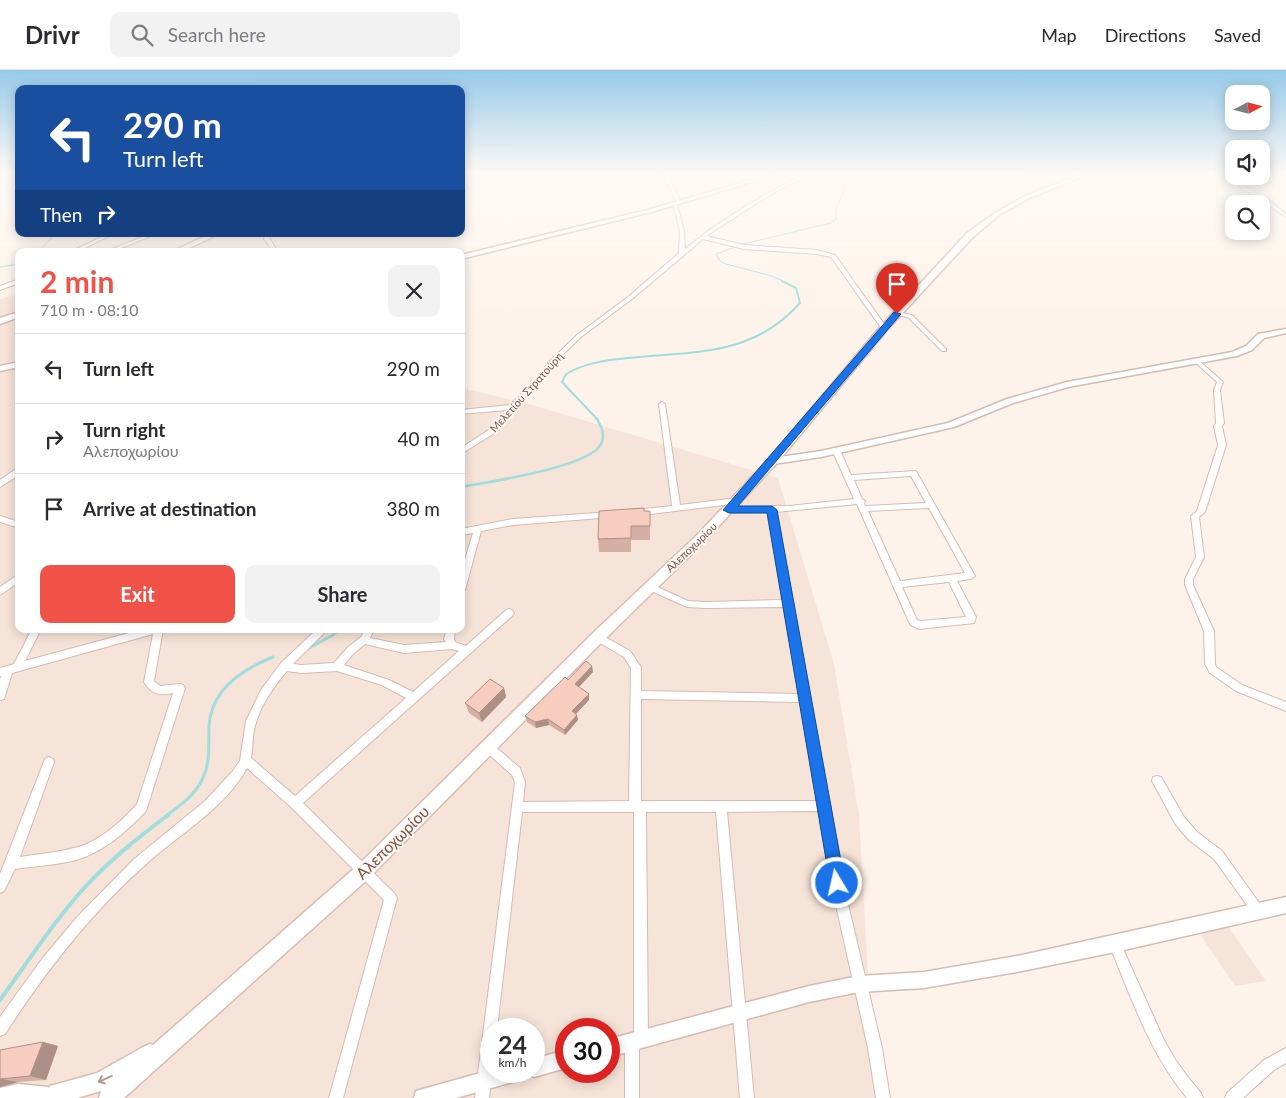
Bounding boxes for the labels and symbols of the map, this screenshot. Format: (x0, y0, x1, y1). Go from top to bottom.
north arrow (1225, 85, 1270, 130)
pin (876, 263, 918, 314)
street label: Μελετίου Στρατούρη (487, 349, 565, 435)
street label: Αλεποχωρίου (663, 519, 719, 575)
street label: Αλεποχωρίου (351, 801, 433, 883)
position arrow (810, 856, 862, 908)
speed limit sign: 30 (555, 1018, 620, 1083)
one-way arrow (98, 1075, 113, 1085)

